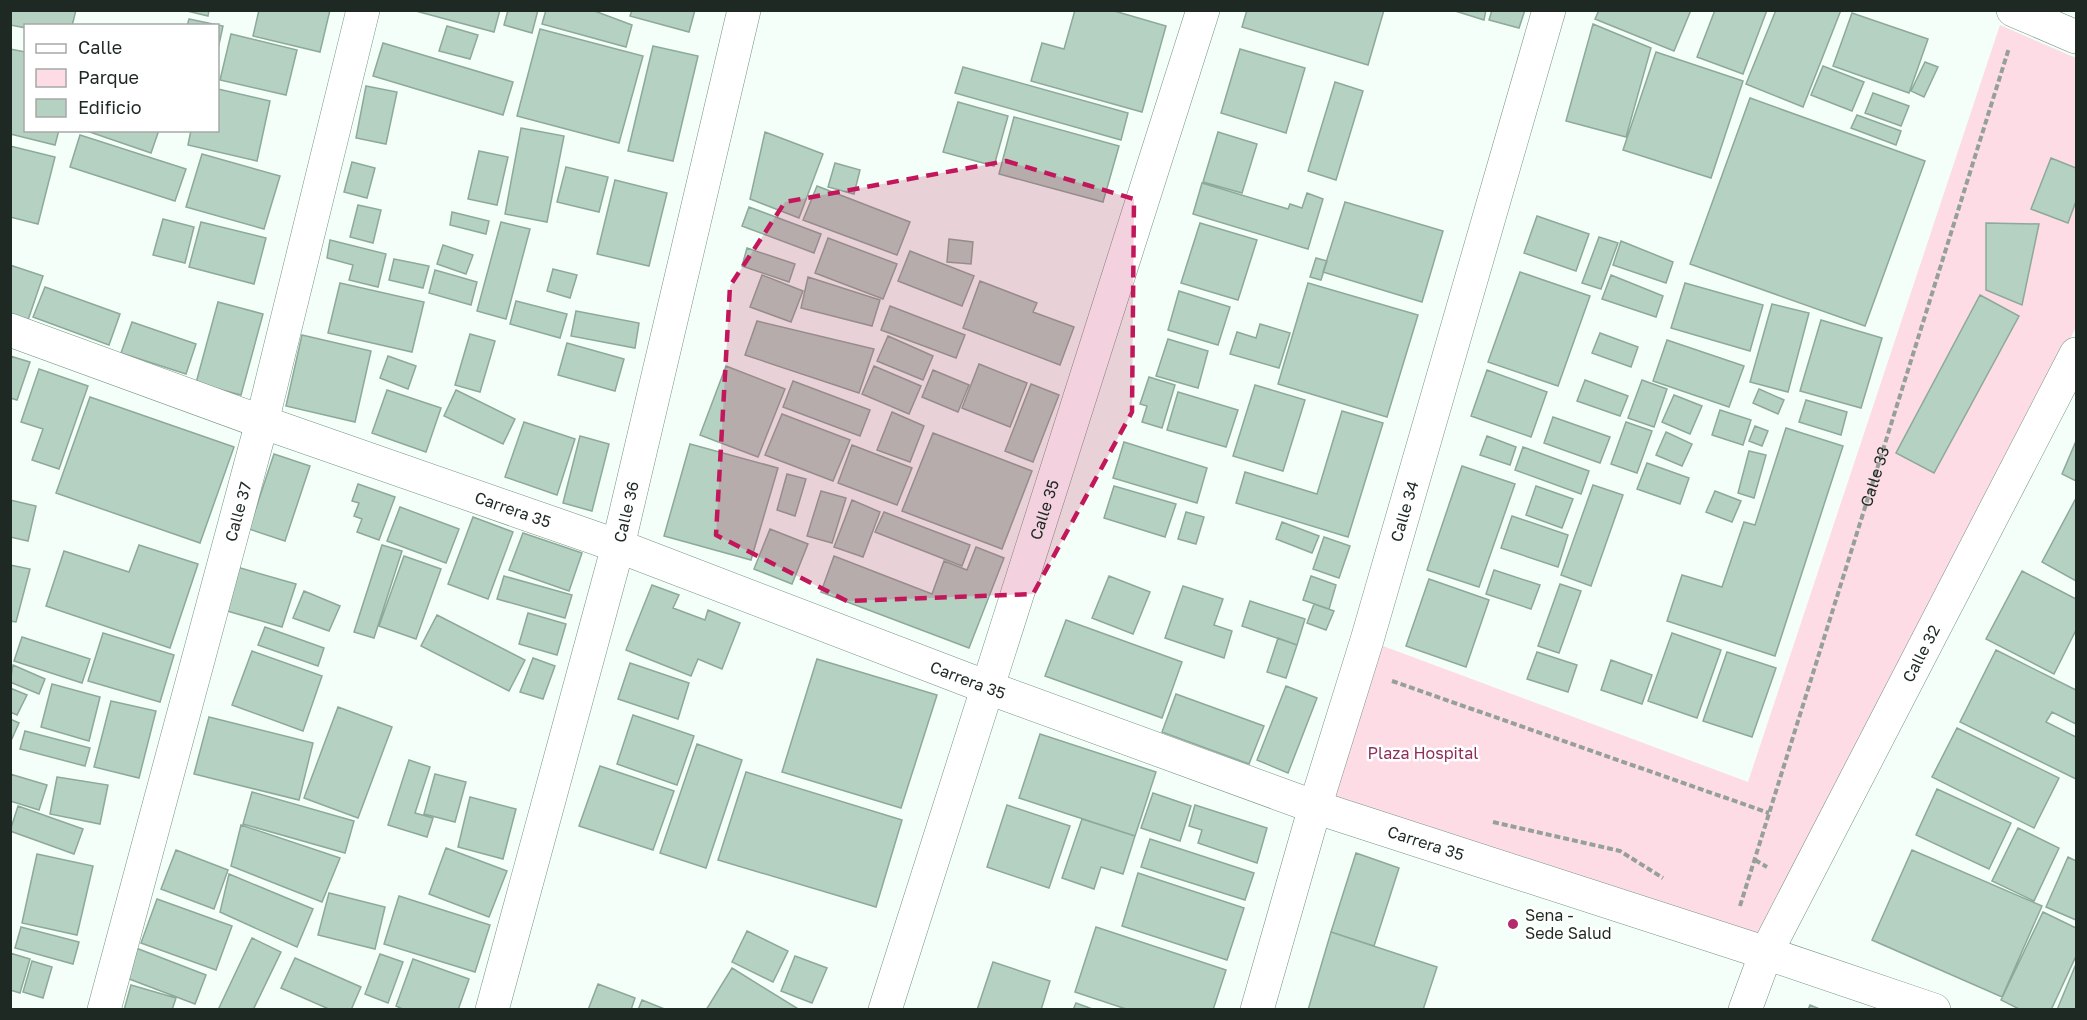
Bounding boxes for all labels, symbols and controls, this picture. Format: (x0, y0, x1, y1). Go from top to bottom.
legend (24, 24, 219, 132)
text: Calle (78, 36, 122, 58)
text: Parque (78, 66, 139, 88)
text: Edificio (78, 96, 142, 118)
street label: Calle 33 (1856, 444, 1893, 509)
street label: Calle 35 (1025, 477, 1063, 542)
street label: Calle 36 (609, 479, 643, 544)
street label: Calle 34 (1386, 479, 1422, 544)
street label: Calle 37 (220, 480, 255, 544)
street label: Carrera 35 (472, 487, 554, 532)
street label: Calle 32 (1898, 621, 1944, 686)
street label: Carrera 35 (927, 656, 1009, 703)
park label: Plaza Hospital (1368, 743, 1478, 763)
street label: Carrera 35 (1385, 821, 1467, 865)
place label: Sena - Sede Salud (1525, 905, 1612, 943)
marker: Sena - Sede Salud (1506, 917, 1520, 931)

